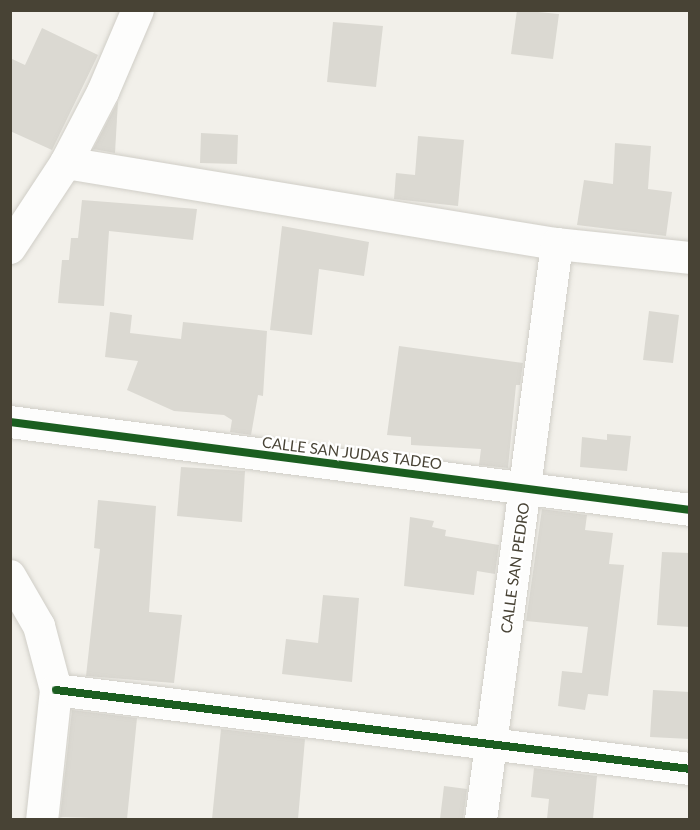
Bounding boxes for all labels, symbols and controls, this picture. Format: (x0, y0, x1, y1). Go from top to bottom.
street label: CALLE SAN JUDAS TADEO (261, 433, 443, 473)
street label: CALLE SAN PEDRO (497, 501, 533, 635)

